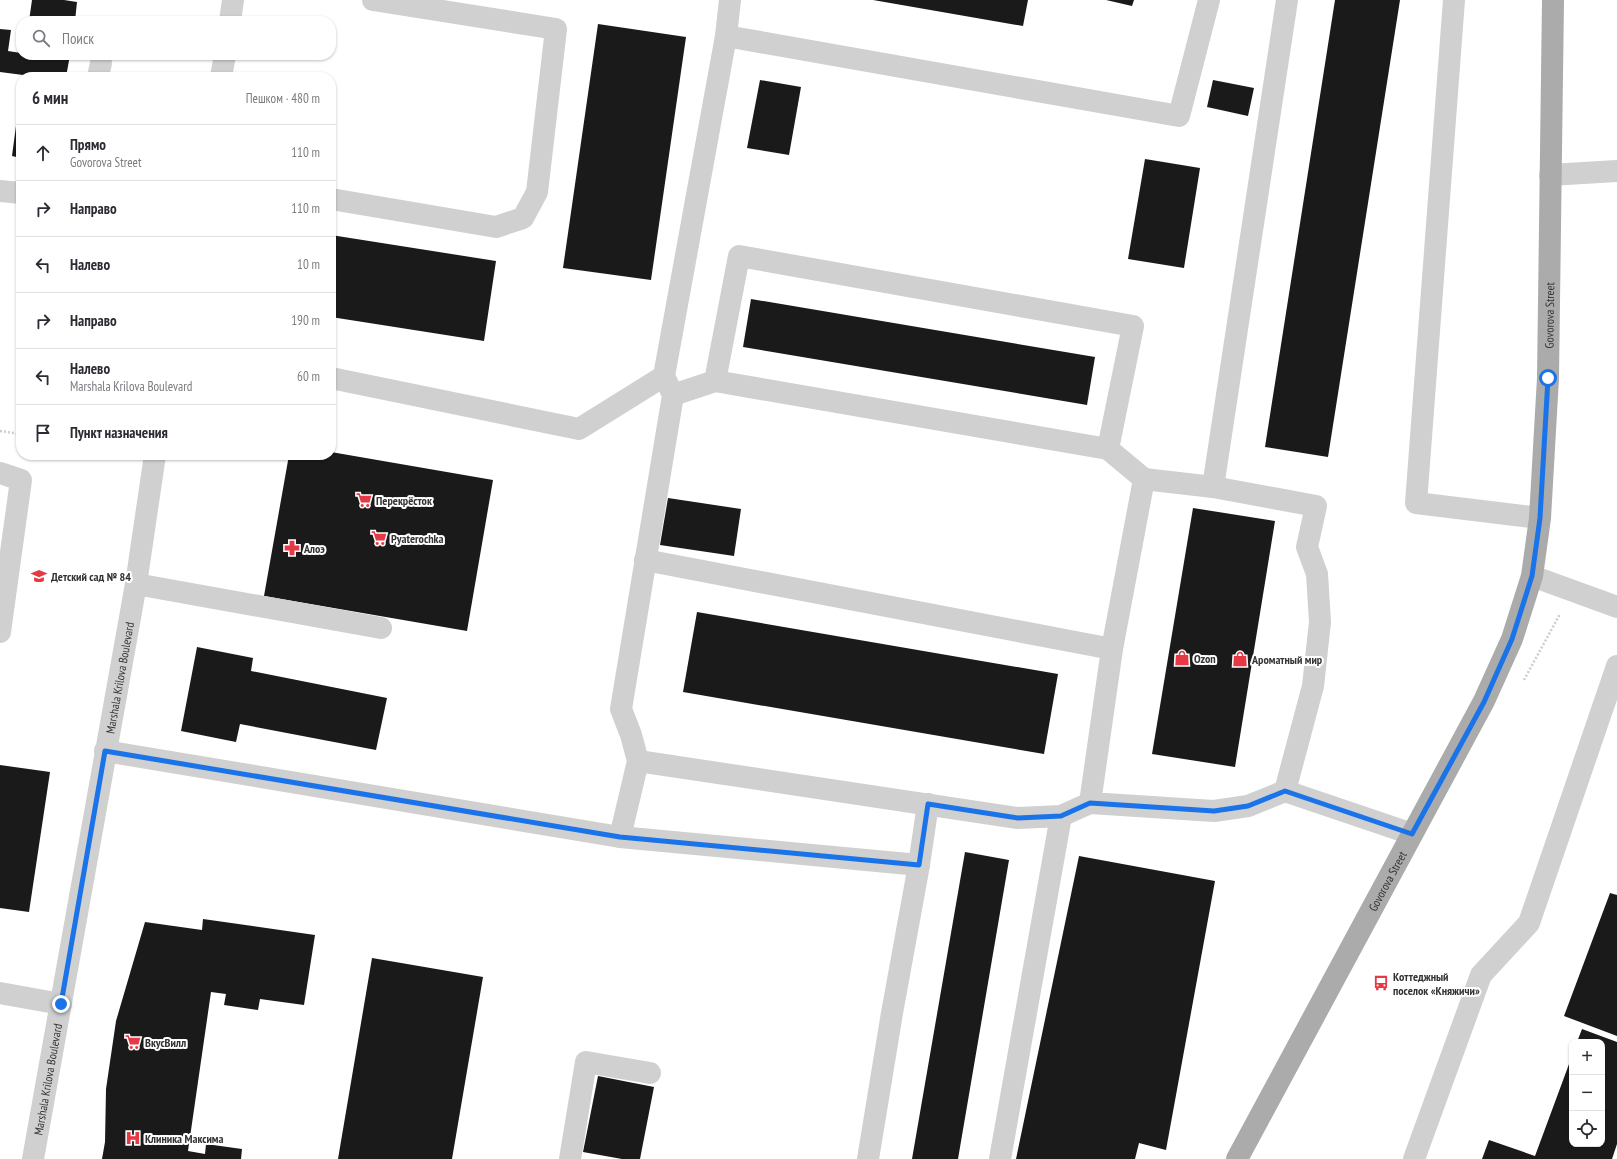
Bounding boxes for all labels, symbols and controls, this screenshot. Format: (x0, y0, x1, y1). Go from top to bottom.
search box (16, 16, 336, 60)
icon: search (30, 27, 52, 49)
text: Поиск (62, 29, 94, 48)
text: 6 мин (32, 87, 68, 109)
text: Пешком · 480 m (246, 90, 320, 107)
text: Прямо (70, 135, 106, 154)
icon: ahead (32, 142, 54, 164)
text: 110 m (291, 144, 320, 161)
text: Govorova Street (70, 154, 142, 171)
icon: right (32, 198, 54, 220)
text: Направо (70, 199, 117, 218)
text: 110 m (291, 200, 320, 217)
icon: left (32, 254, 54, 276)
text: Налево (70, 255, 110, 274)
text: 10 m (297, 256, 320, 273)
street label: Govorova Street (1541, 281, 1557, 348)
icon: right (32, 310, 54, 332)
text: Направо (70, 311, 117, 330)
text: 190 m (291, 312, 320, 329)
text: Налево (70, 359, 110, 378)
icon: left (32, 366, 54, 388)
text: 60 m (297, 368, 320, 385)
route start (1539, 369, 1557, 387)
text: Marshala Krilova Boulevard (70, 378, 192, 395)
icon: arrive (32, 422, 54, 444)
text: Пункт назначения (70, 423, 168, 442)
supermarket icon: Перекрёсток (355, 491, 373, 509)
place label: Перекрёсток (376, 493, 432, 508)
supermarket icon: Pyaterochka (370, 529, 388, 547)
place label: Pyaterochka (391, 531, 443, 546)
pharmacy icon: Алоэ (283, 539, 301, 557)
place label: Алоэ (303, 541, 325, 556)
school or university icon: Детский сад № 84 (30, 567, 48, 585)
place label: Детский сад № 84 (51, 569, 131, 584)
street label: Marshala Krilova Boulevard (102, 621, 137, 735)
shop icon: Ozon (1173, 649, 1191, 667)
shop icon: Ароматный мир (1231, 650, 1249, 668)
place label: Ozon (1194, 651, 1216, 666)
place label: Ароматный мир (1251, 652, 1323, 667)
street label: Govorova Street (1365, 848, 1410, 914)
place label: Коттеджный поселок «Княжичи» (1393, 969, 1480, 998)
bus stop icon: Коттеджный поселок «Княжичи» (1372, 974, 1390, 992)
route end (52, 995, 70, 1013)
street label: Marshala Krilova Boulevard (30, 1022, 65, 1136)
supermarket icon: ВкусВилл (124, 1033, 142, 1051)
place label: ВкусВилл (145, 1035, 186, 1050)
map controls (1569, 1039, 1605, 1147)
button: + (1569, 1039, 1605, 1075)
button: − (1569, 1075, 1605, 1111)
button: locate (1569, 1111, 1605, 1147)
hospital icon: Клиника Максима (124, 1129, 142, 1147)
place label: Клиника Максима (145, 1131, 223, 1146)

